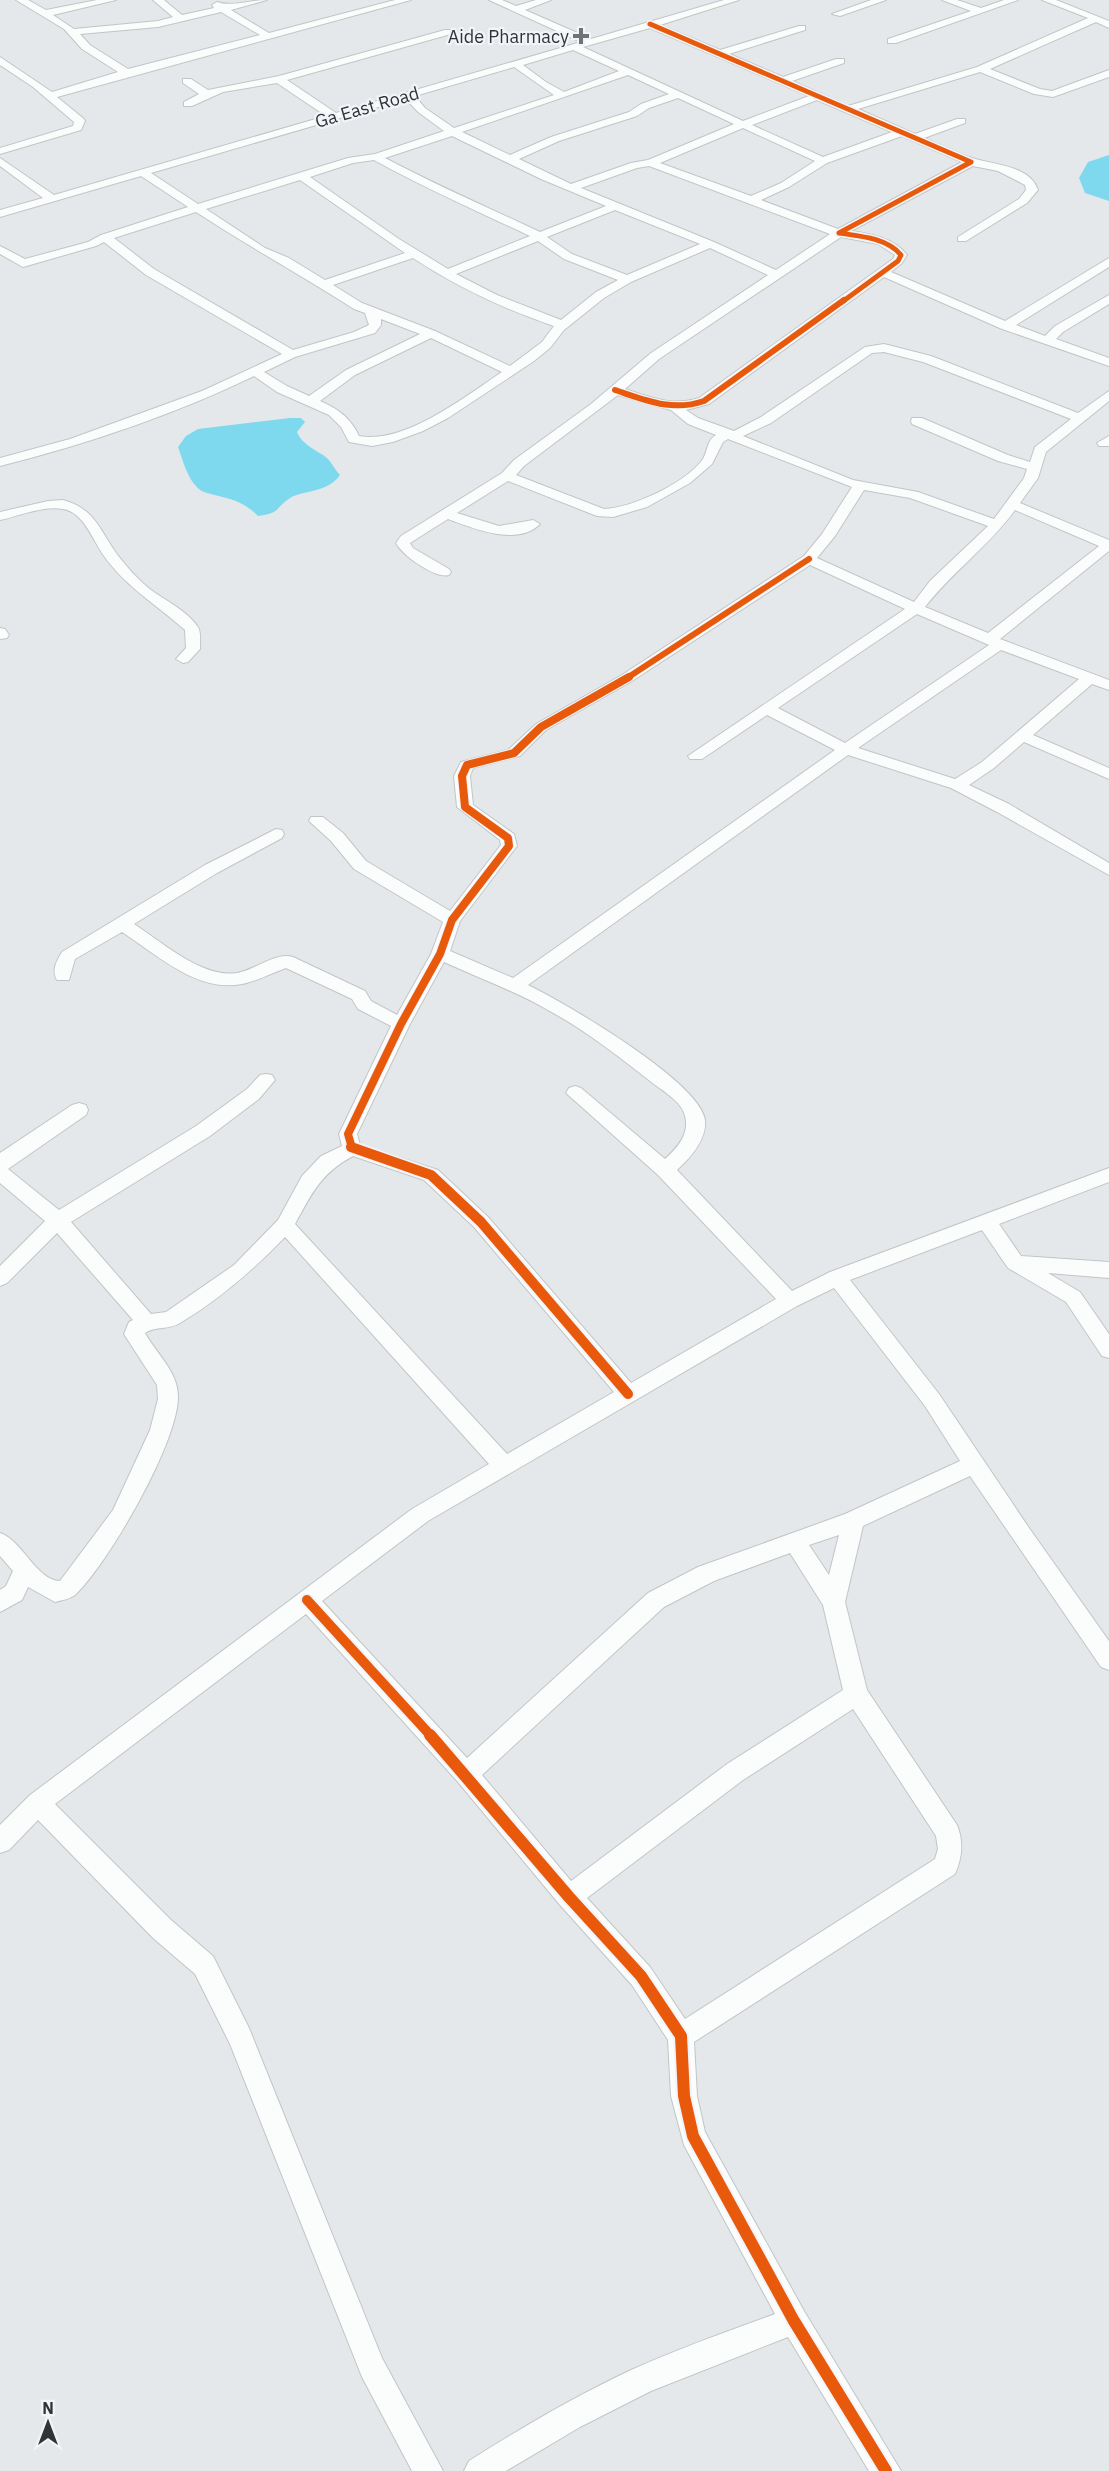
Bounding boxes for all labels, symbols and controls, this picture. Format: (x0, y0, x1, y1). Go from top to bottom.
place label: Aide Pharmacy (448, 25, 569, 48)
marker: Aide Pharmacy (574, 29, 588, 43)
street label: Ga East Road (312, 81, 422, 133)
north arrow (18, 2393, 78, 2453)
text: N (42, 2398, 54, 2418)

